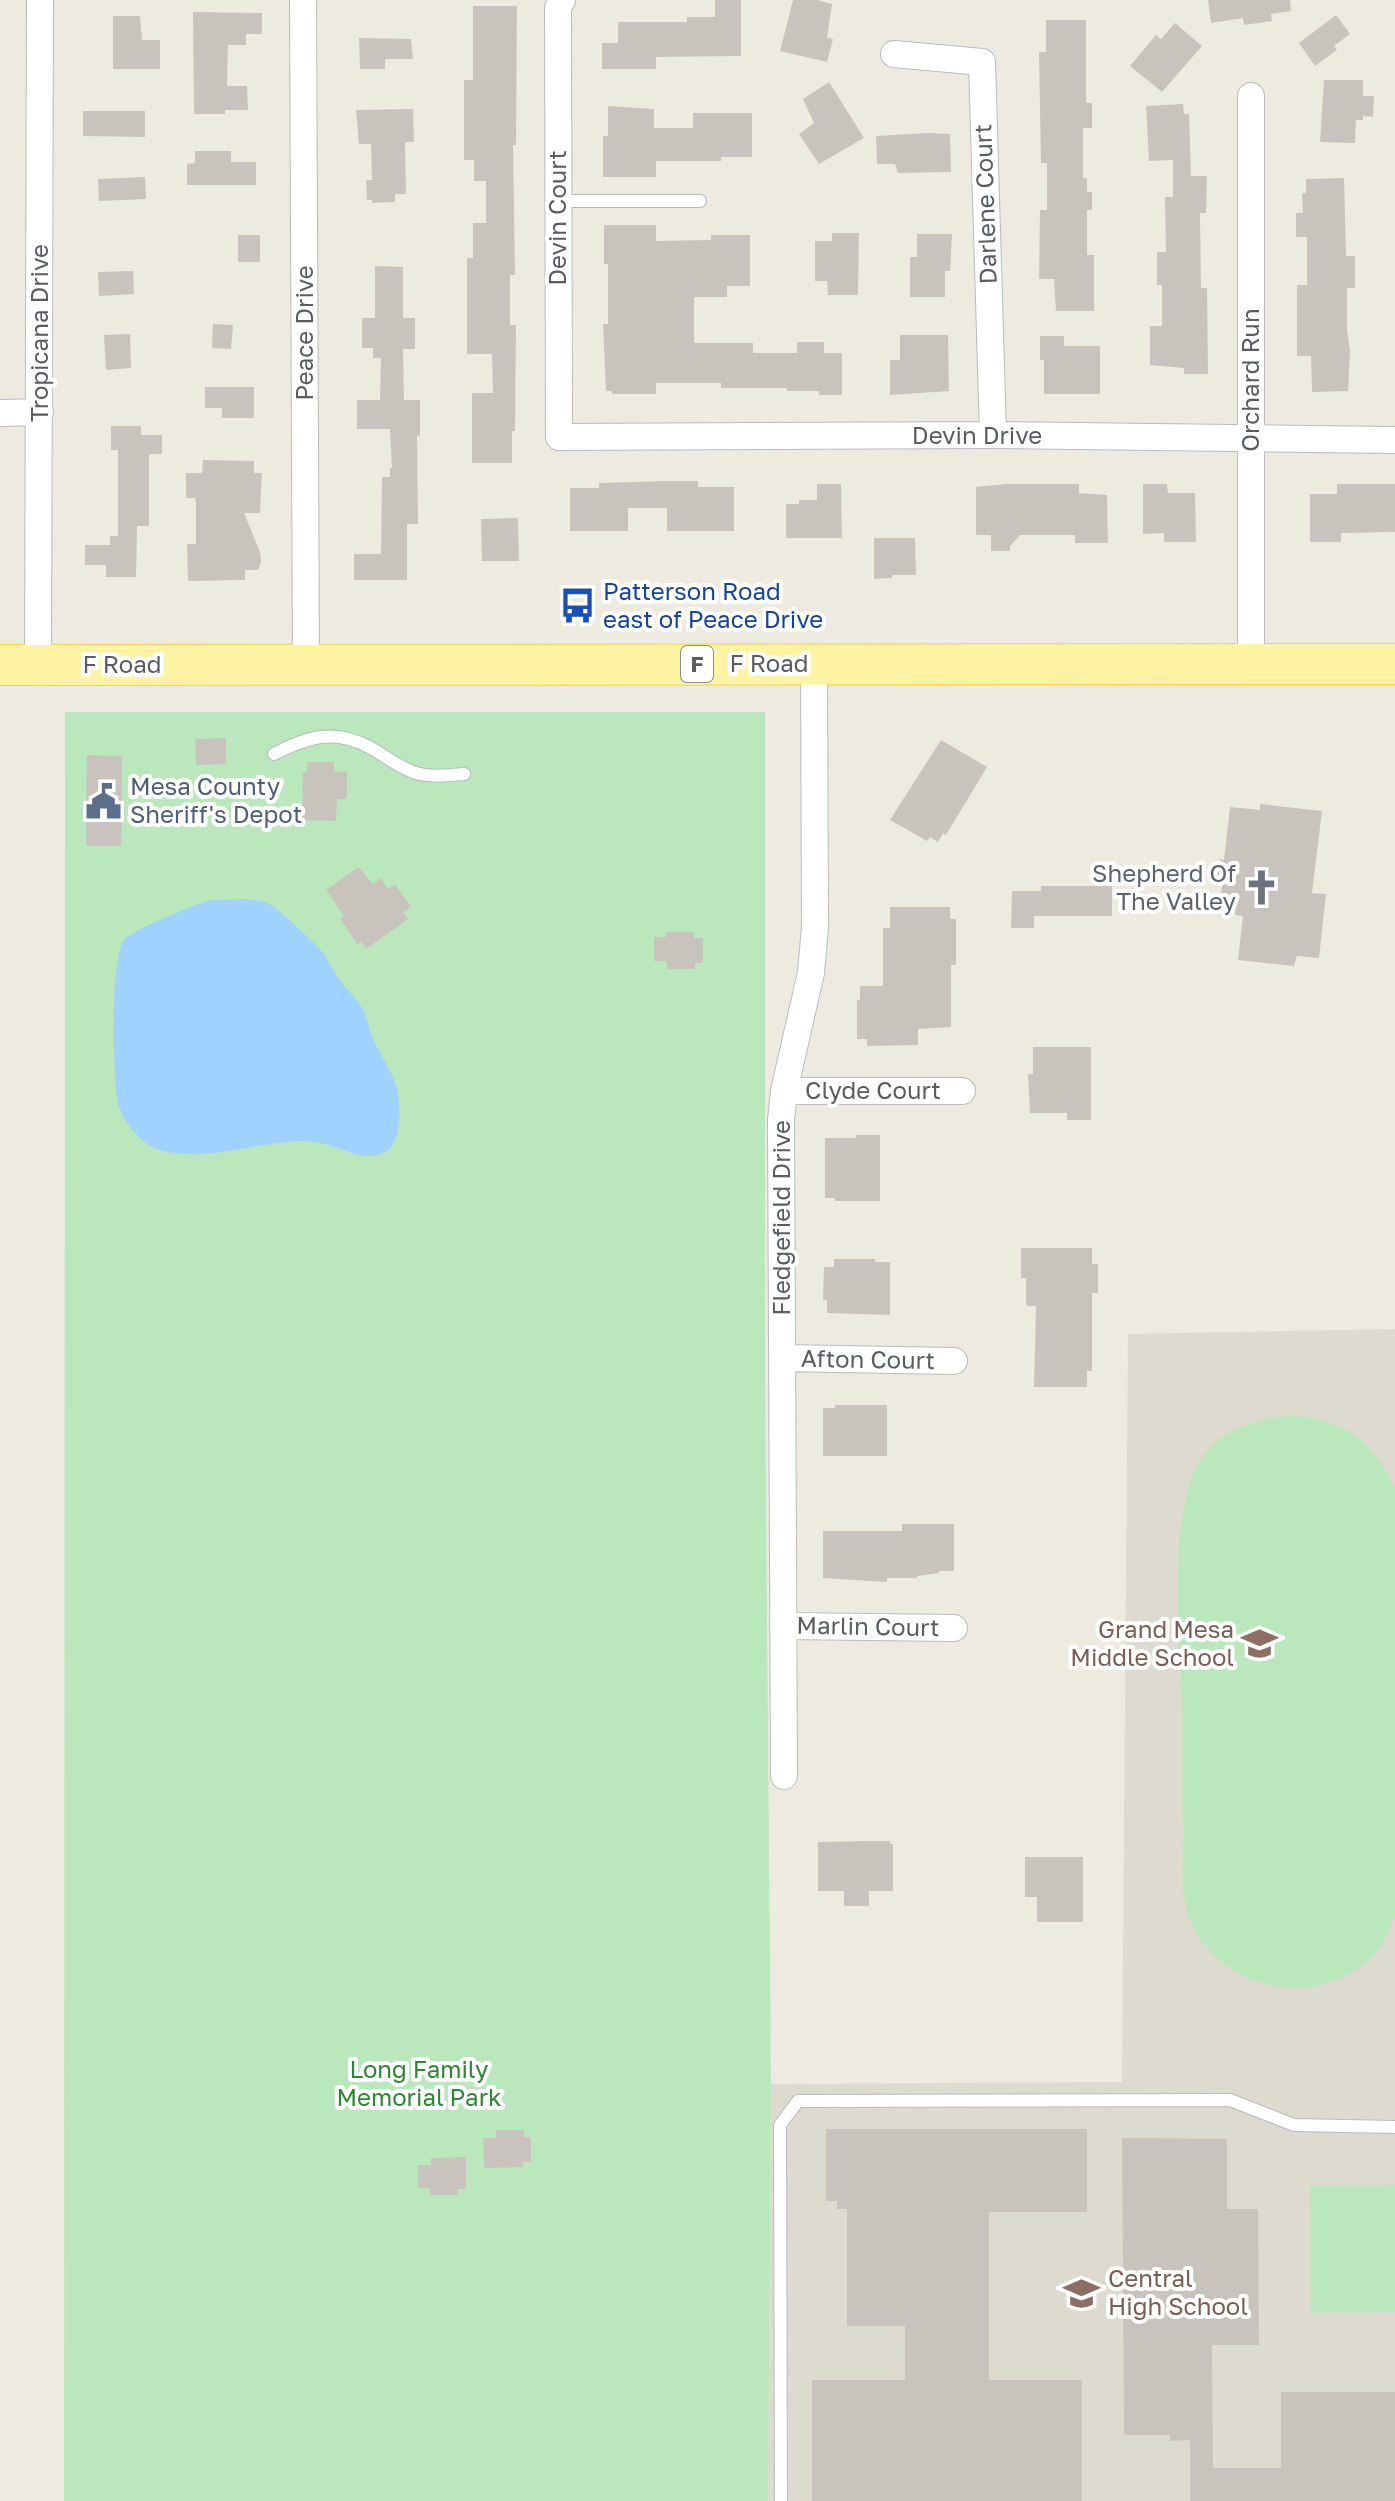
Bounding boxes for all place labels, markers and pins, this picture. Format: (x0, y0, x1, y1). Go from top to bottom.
place label: Patterson Road east of Peace Drive (603, 576, 823, 633)
bus stop icon: Patterson Road east of Peace Drive (558, 587, 596, 625)
place label: Mesa County Sheriff's Depot (130, 771, 302, 828)
public building icon: Mesa County Sheriff's Depot (85, 782, 123, 820)
place label: Shepherd Of The Valley (1092, 858, 1236, 915)
church icon: Shepherd Of The Valley (1243, 869, 1281, 907)
place label: Grand Mesa Middle School (1070, 1614, 1234, 1671)
school or university icon: Grand Mesa Middle School (1241, 1625, 1279, 1663)
place label: Central High School (1108, 2263, 1248, 2320)
school or university icon: Central High School (1063, 2274, 1101, 2312)

